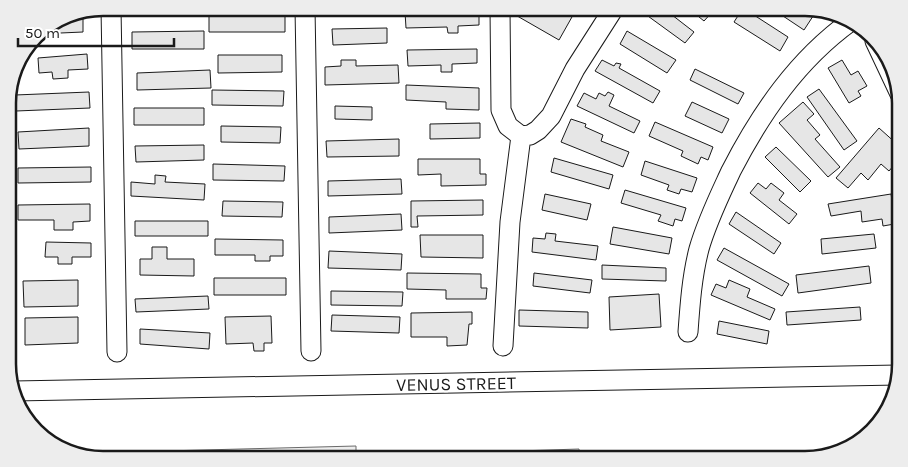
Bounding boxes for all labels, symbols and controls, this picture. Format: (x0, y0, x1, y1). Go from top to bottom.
scale bar (18, 15, 174, 47)
text: 50 m (25, 24, 60, 42)
street label: VENUS STREET (396, 372, 516, 396)

